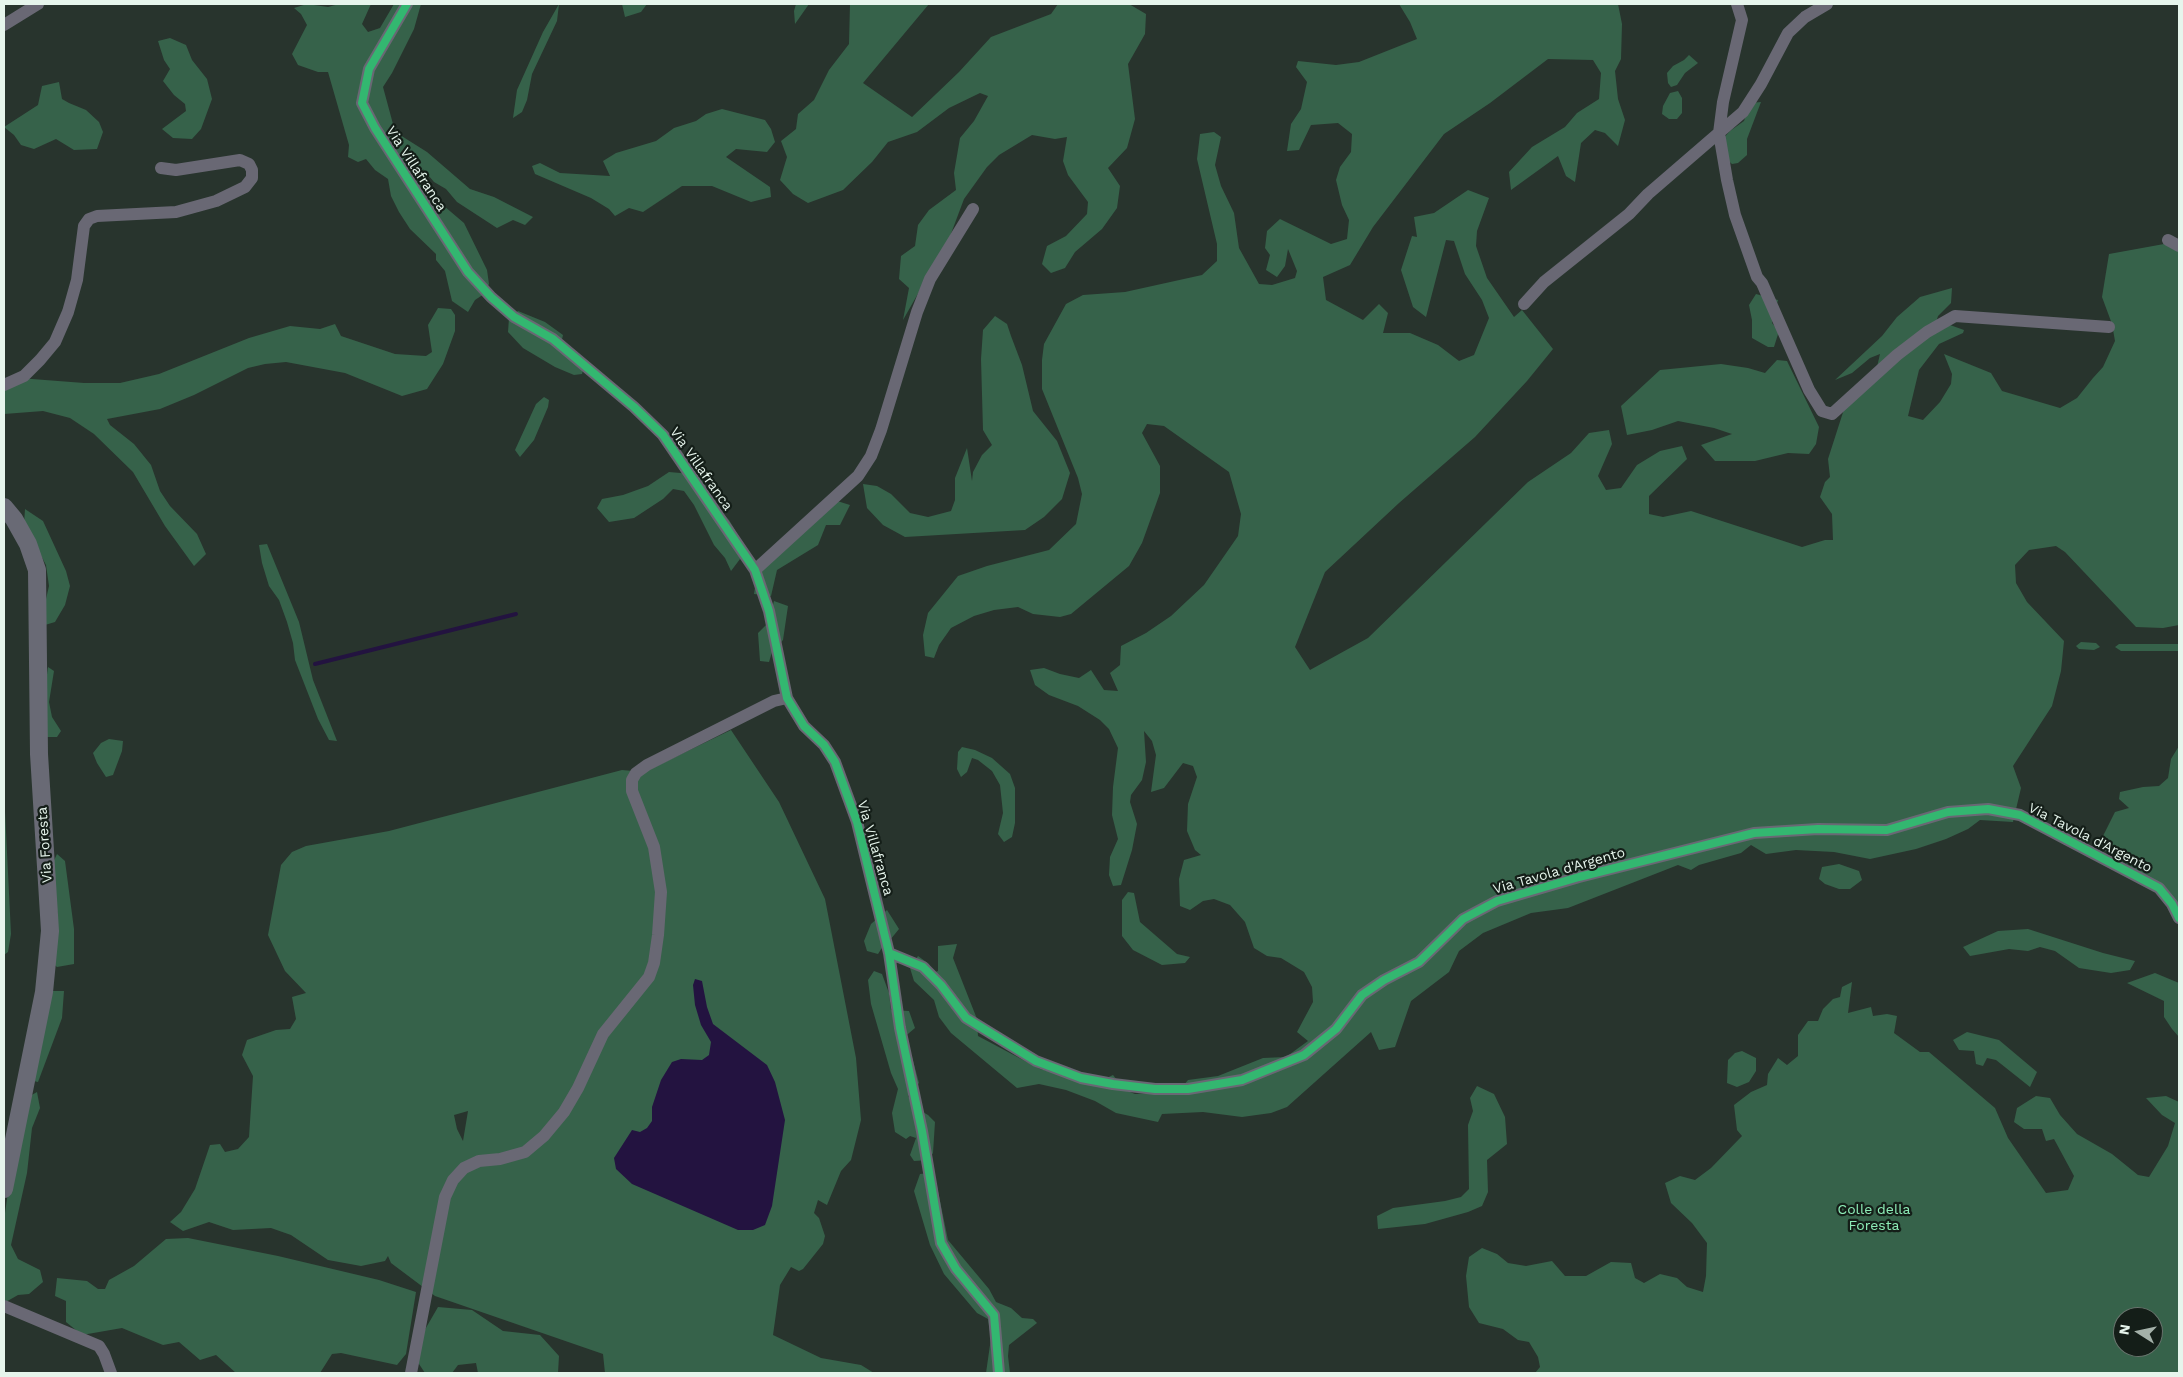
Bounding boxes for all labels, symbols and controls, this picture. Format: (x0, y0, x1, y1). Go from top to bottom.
street label: Via Villafranca (382, 123, 450, 215)
street label: Via Villafranca (666, 424, 736, 514)
street label: Via Villafranca (853, 799, 897, 897)
street label: Via Tavola d'Argento (2025, 800, 2155, 876)
street label: Via Foresta (34, 806, 56, 884)
street label: Via Tavola d'Argento (1491, 844, 1627, 898)
park label: Colle della Foresta (1838, 1202, 1910, 1234)
north arrow (2113, 1307, 2163, 1357)
text: N (2115, 1323, 2133, 1336)

